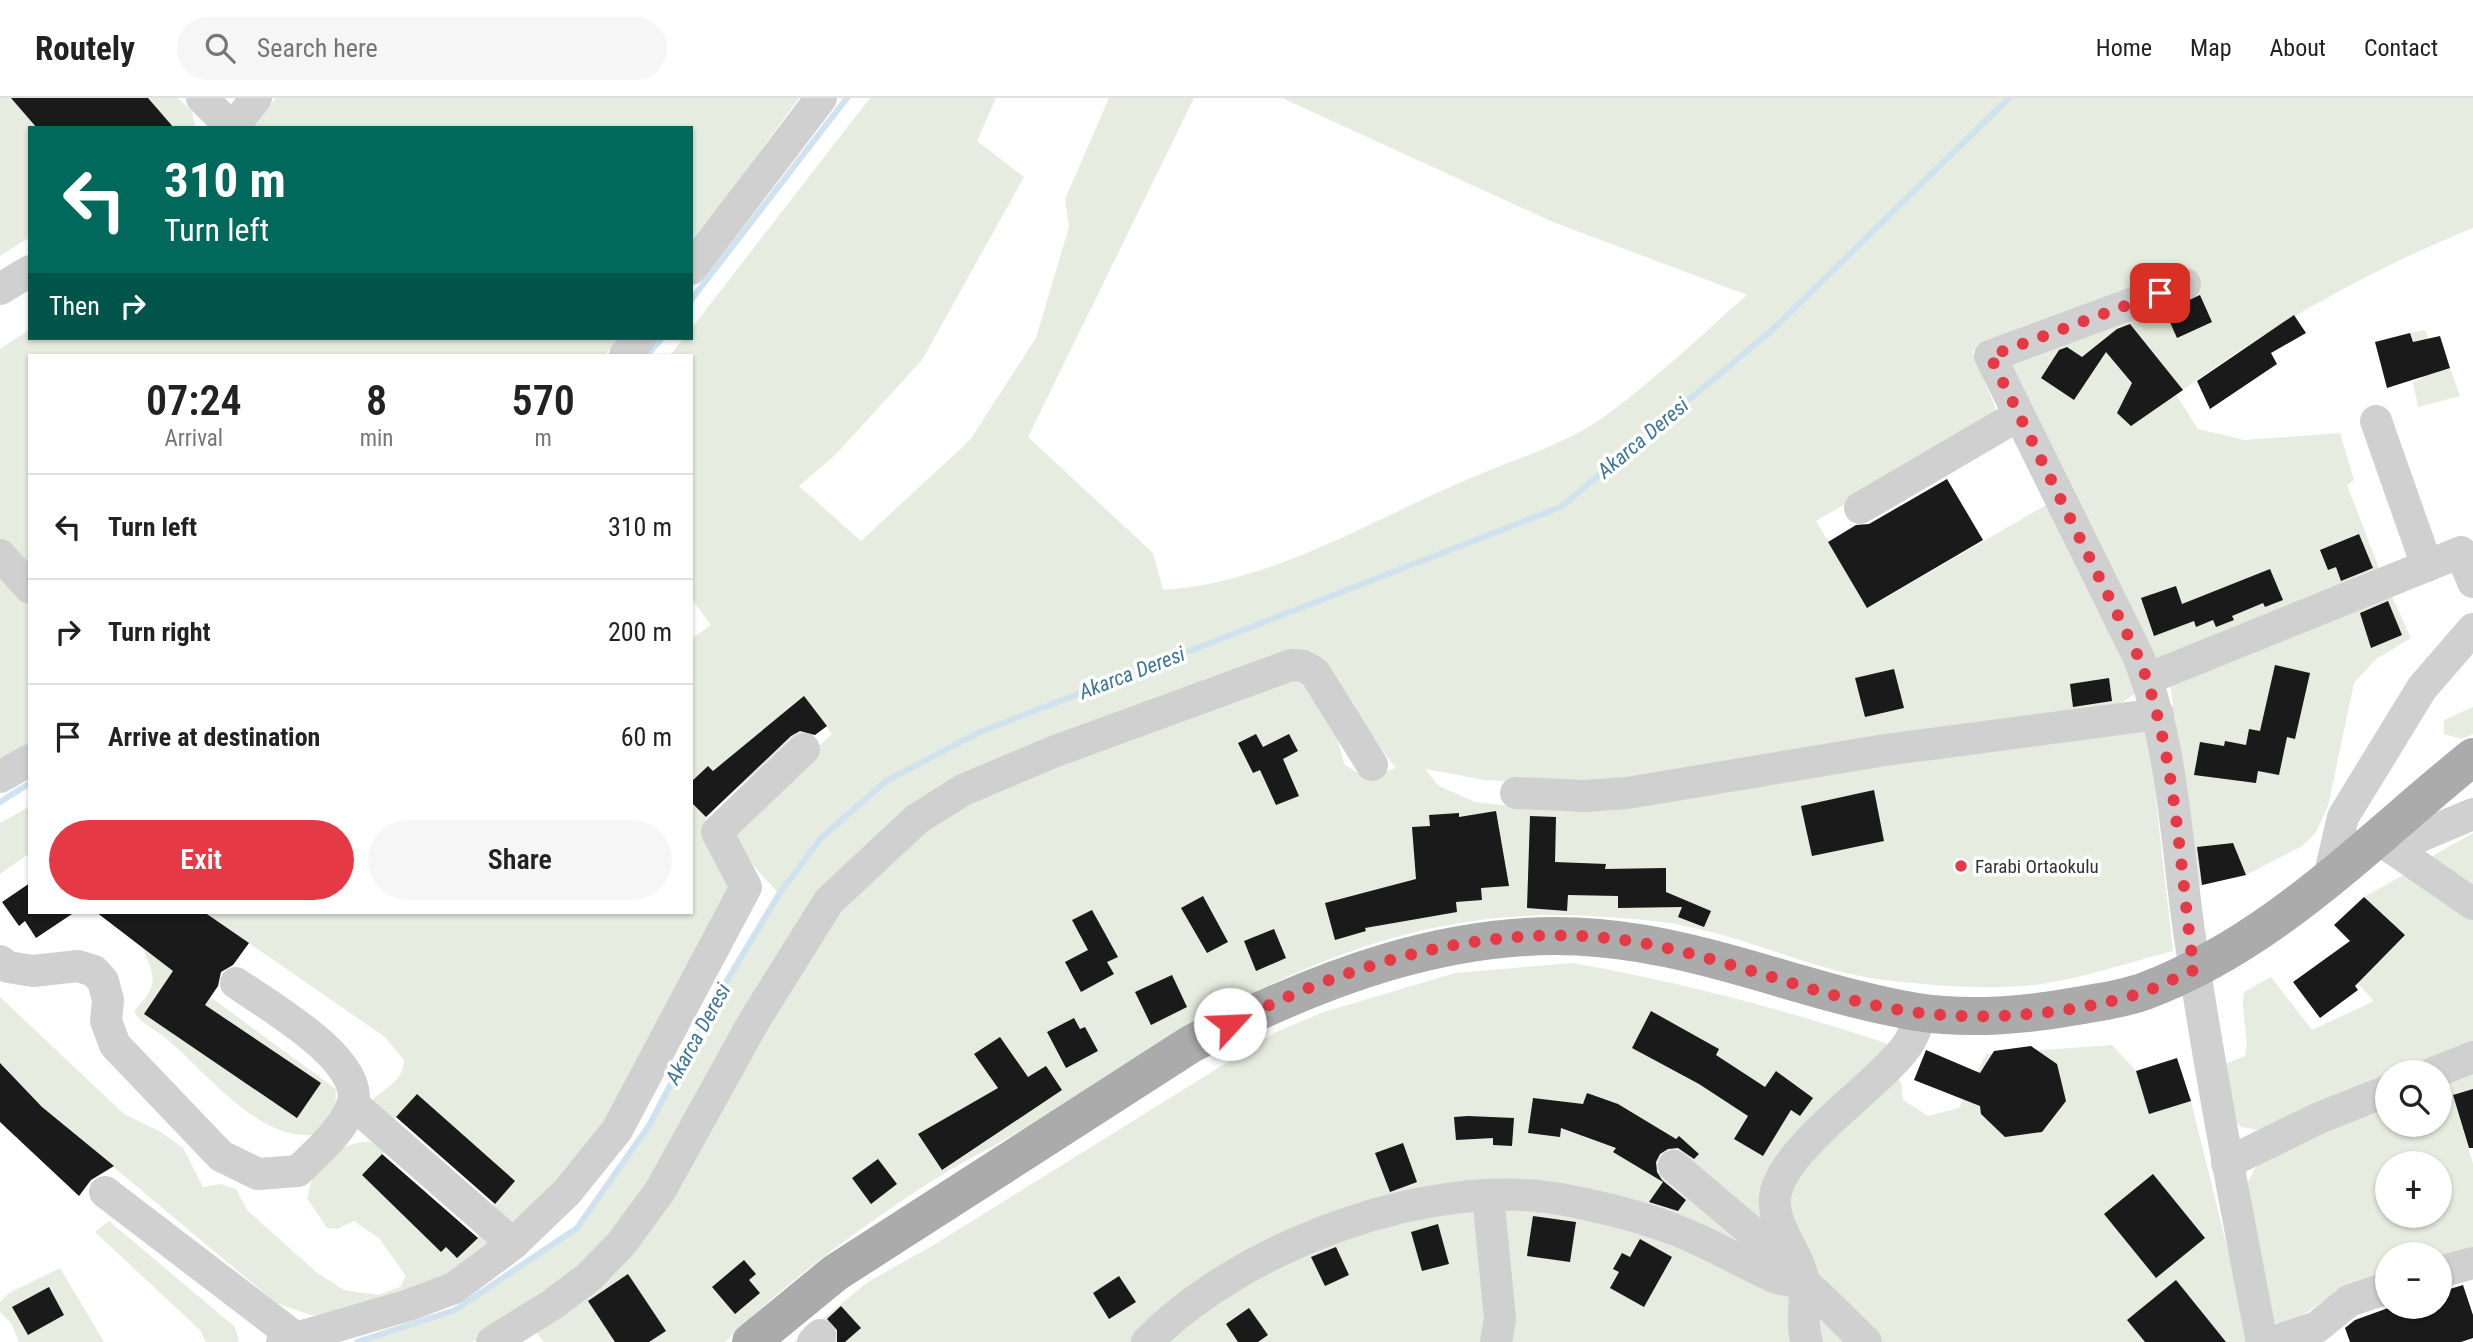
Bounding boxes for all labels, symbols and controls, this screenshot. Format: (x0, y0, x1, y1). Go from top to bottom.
search box (177, 17, 667, 80)
text: Routely (35, 29, 135, 68)
icon: search (201, 29, 239, 67)
text: Search here (257, 33, 378, 63)
text: Home (2096, 34, 2152, 62)
text: Map (2190, 34, 2232, 62)
text: About (2270, 34, 2326, 62)
text: Contact (2364, 34, 2438, 62)
text: 310 m (164, 152, 286, 209)
icon: left (49, 154, 140, 245)
text: Turn left (164, 211, 269, 249)
pin (2130, 263, 2190, 323)
icon: arrive (2141, 274, 2179, 312)
icon: right (114, 287, 152, 325)
text: Then (49, 291, 100, 321)
text: 07:24 (146, 376, 242, 425)
text: 8 (366, 376, 387, 425)
text: 570 (512, 376, 575, 425)
water label: Akarca Deresi (1592, 393, 1694, 484)
text: Arrival (165, 425, 223, 452)
text: min (360, 425, 393, 452)
text: m (535, 425, 552, 452)
icon: left (49, 508, 87, 546)
text: Turn left (108, 512, 197, 542)
text: 310 m (608, 512, 672, 542)
icon: right (49, 613, 87, 651)
text: Turn right (108, 617, 210, 647)
text: 200 m (608, 617, 672, 647)
water label: Akarca Deresi (1075, 642, 1189, 705)
icon: arrive (49, 718, 87, 756)
text: Arrive at destination (108, 722, 320, 752)
text: 60 m (621, 722, 672, 752)
button: Exit (49, 820, 354, 900)
button: Share (368, 820, 672, 900)
place label: Farabi Ortaokulu (1975, 855, 2099, 878)
marker: Farabi Ortaokulu (1953, 858, 1969, 874)
water label: Akarca Deresi (660, 979, 736, 1089)
position arrow (1193, 987, 1267, 1061)
map controls (2375, 1060, 2452, 1319)
button: search (2375, 1060, 2452, 1137)
button: + (2375, 1151, 2452, 1228)
button: − (2375, 1242, 2452, 1319)

